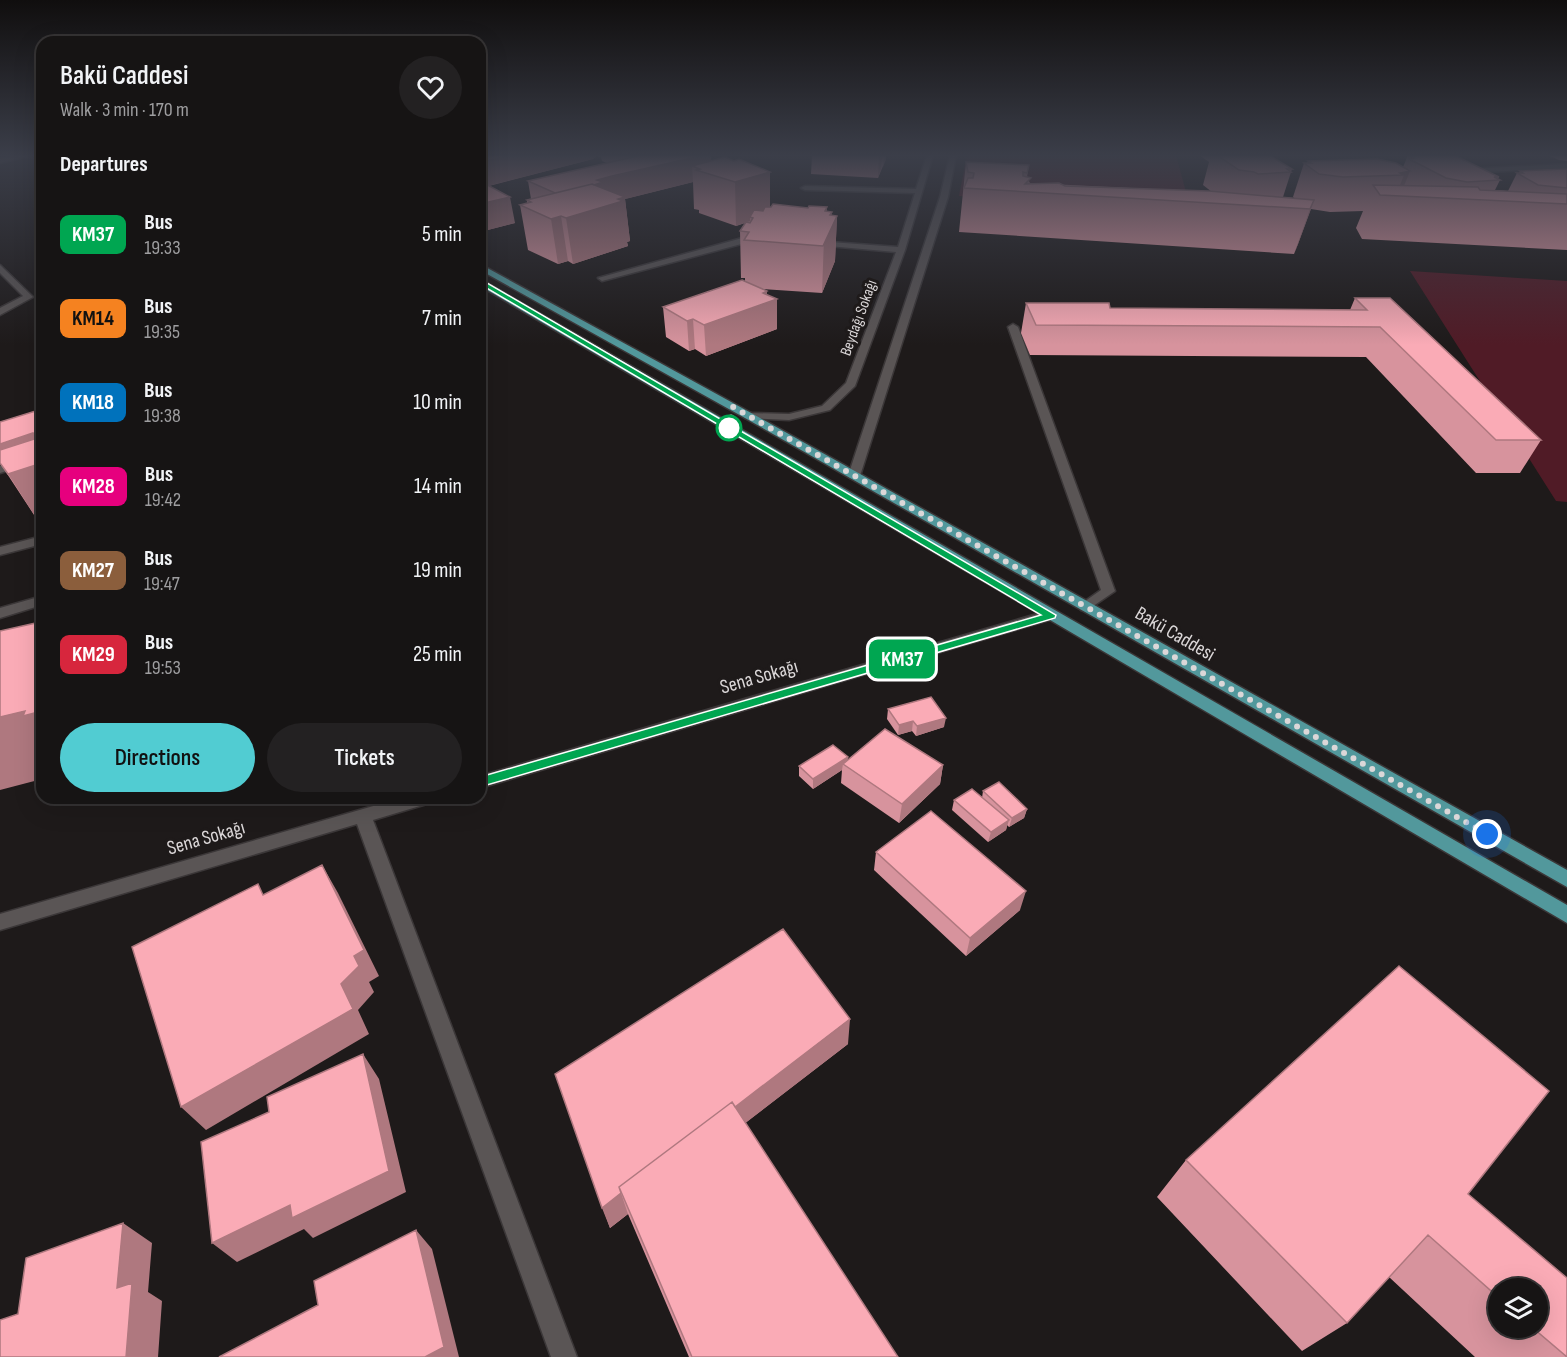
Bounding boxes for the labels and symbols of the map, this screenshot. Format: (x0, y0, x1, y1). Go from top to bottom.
street label: Beydağı Sokağı (837, 277, 882, 359)
unlabelled marker (716, 415, 742, 441)
street label: Bakü Caddesi (1131, 601, 1219, 667)
line badge: KM37 (860, 640, 944, 678)
street label: Sena Sokağı (717, 654, 801, 700)
street label: Sena Sokağı (164, 815, 248, 861)
your location (1472, 819, 1502, 849)

